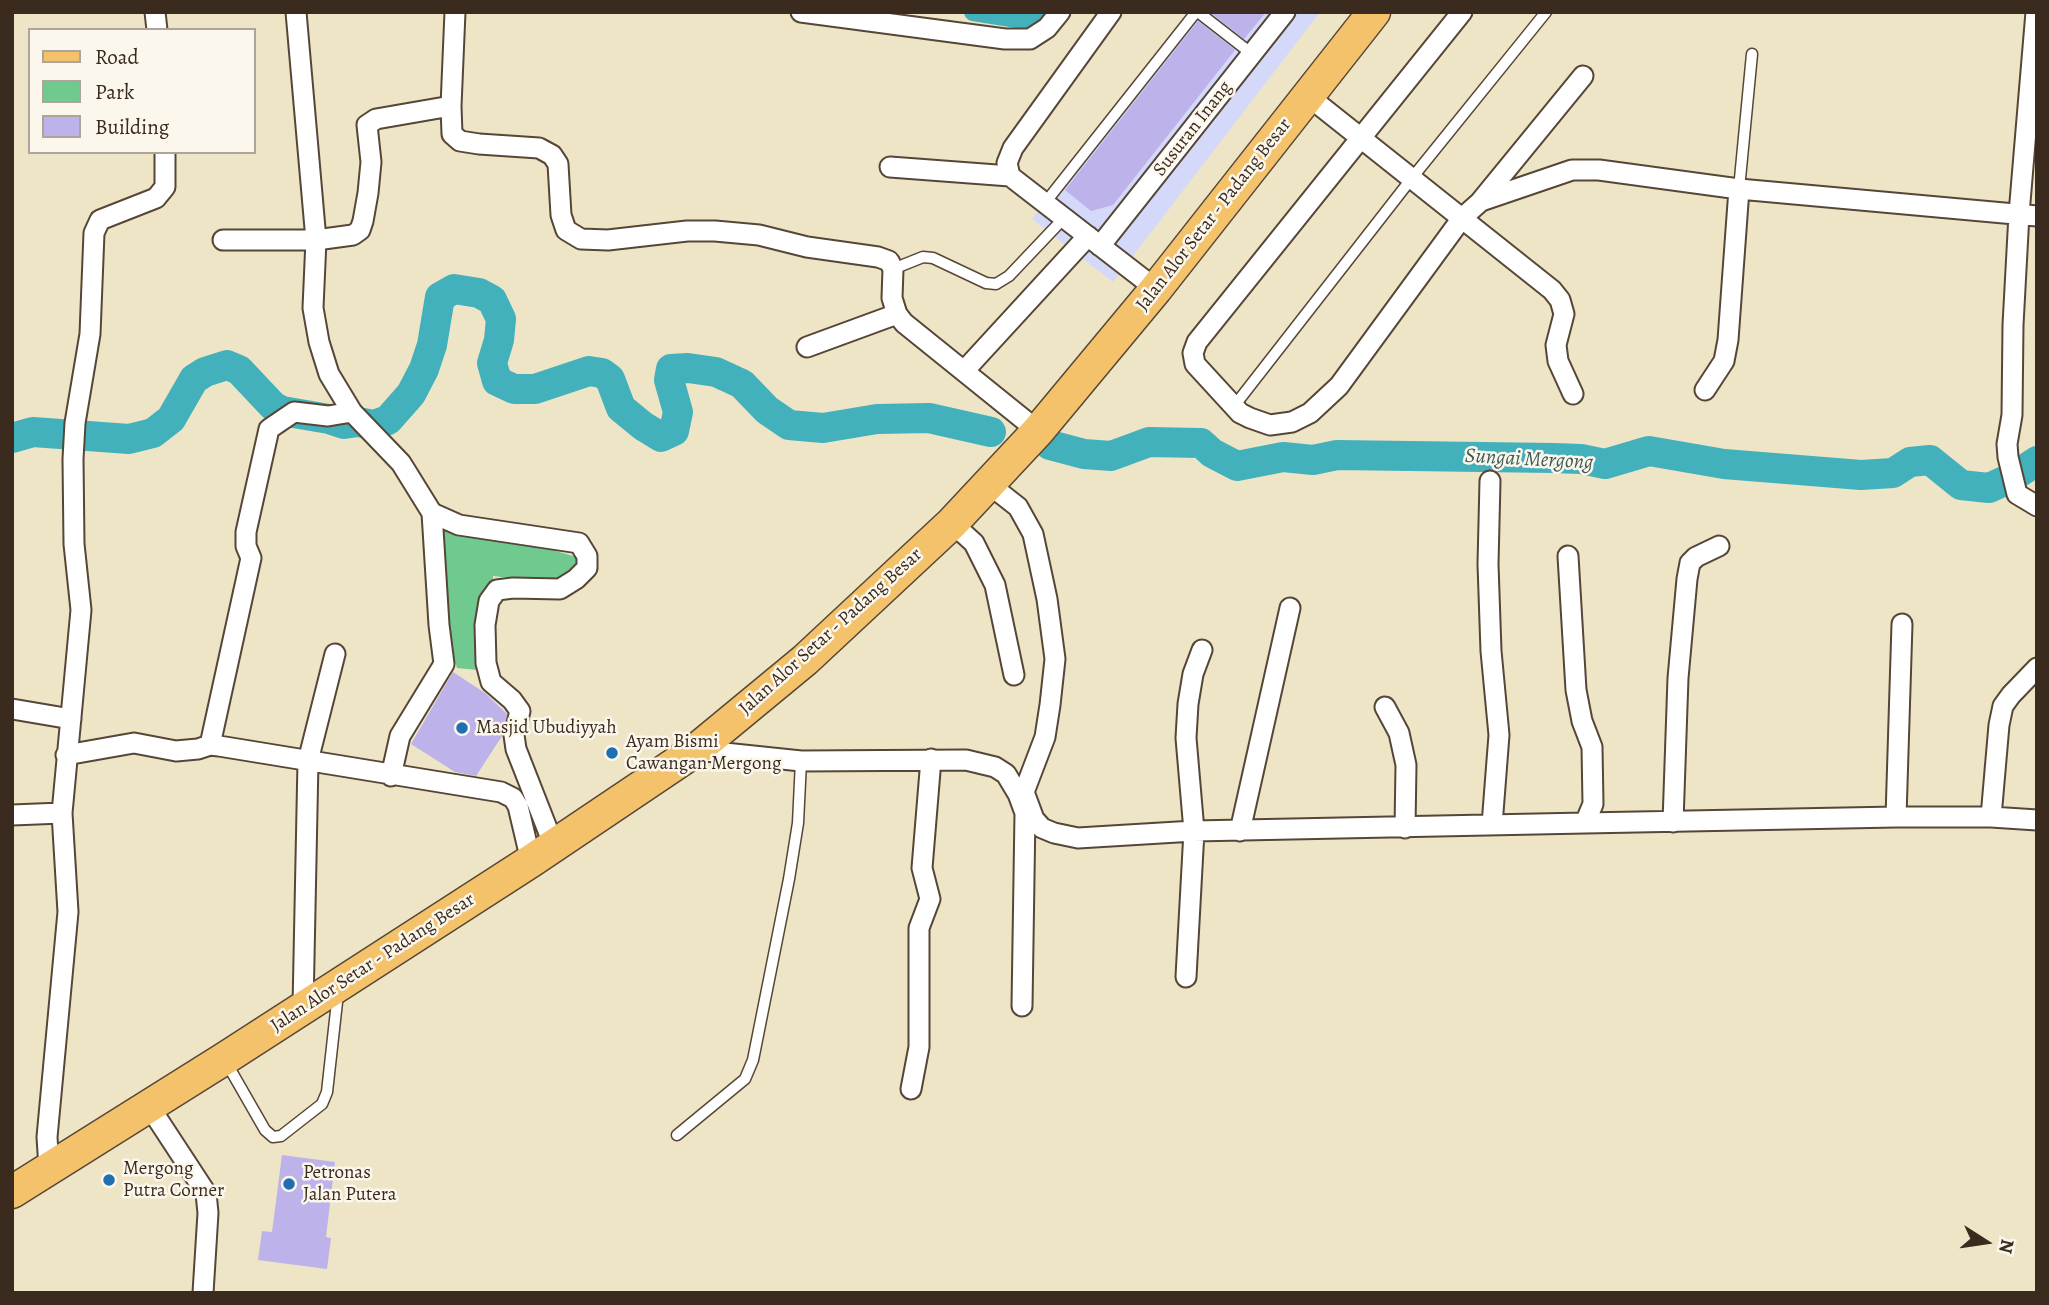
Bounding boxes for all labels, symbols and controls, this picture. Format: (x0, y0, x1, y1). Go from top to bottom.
legend (28, 28, 256, 154)
text: Road (95, 43, 139, 71)
street label: Susuran Inang (1149, 77, 1237, 181)
text: Park (95, 78, 134, 106)
text: Building (95, 113, 169, 141)
street label: Jalan Alor Setar - Padang Besar (1132, 114, 1296, 316)
water label: Sungai Mergong (1464, 444, 1594, 476)
street label: Jalan Alor Setar - Padang Besar (735, 544, 927, 720)
place label: Masjid Ubudiyyah (476, 717, 617, 739)
marker: Masjid Ubudiyyah (454, 720, 470, 736)
place label: Ayam Bismi Cawangan Mergong (626, 731, 781, 775)
marker: Ayam Bismi Cawangan Mergong (604, 745, 620, 761)
street label: Jalan Alor Setar - Padang Besar (267, 888, 479, 1038)
place label: Mergong Putra Corner (123, 1158, 224, 1202)
place label: Petronas Jalan Putera (303, 1162, 397, 1206)
marker: Mergong Putra Corner (101, 1172, 117, 1188)
marker: Petronas Jalan Putera (281, 1176, 297, 1192)
north arrow (1951, 1207, 2021, 1277)
text: N (1992, 1237, 2021, 1256)

